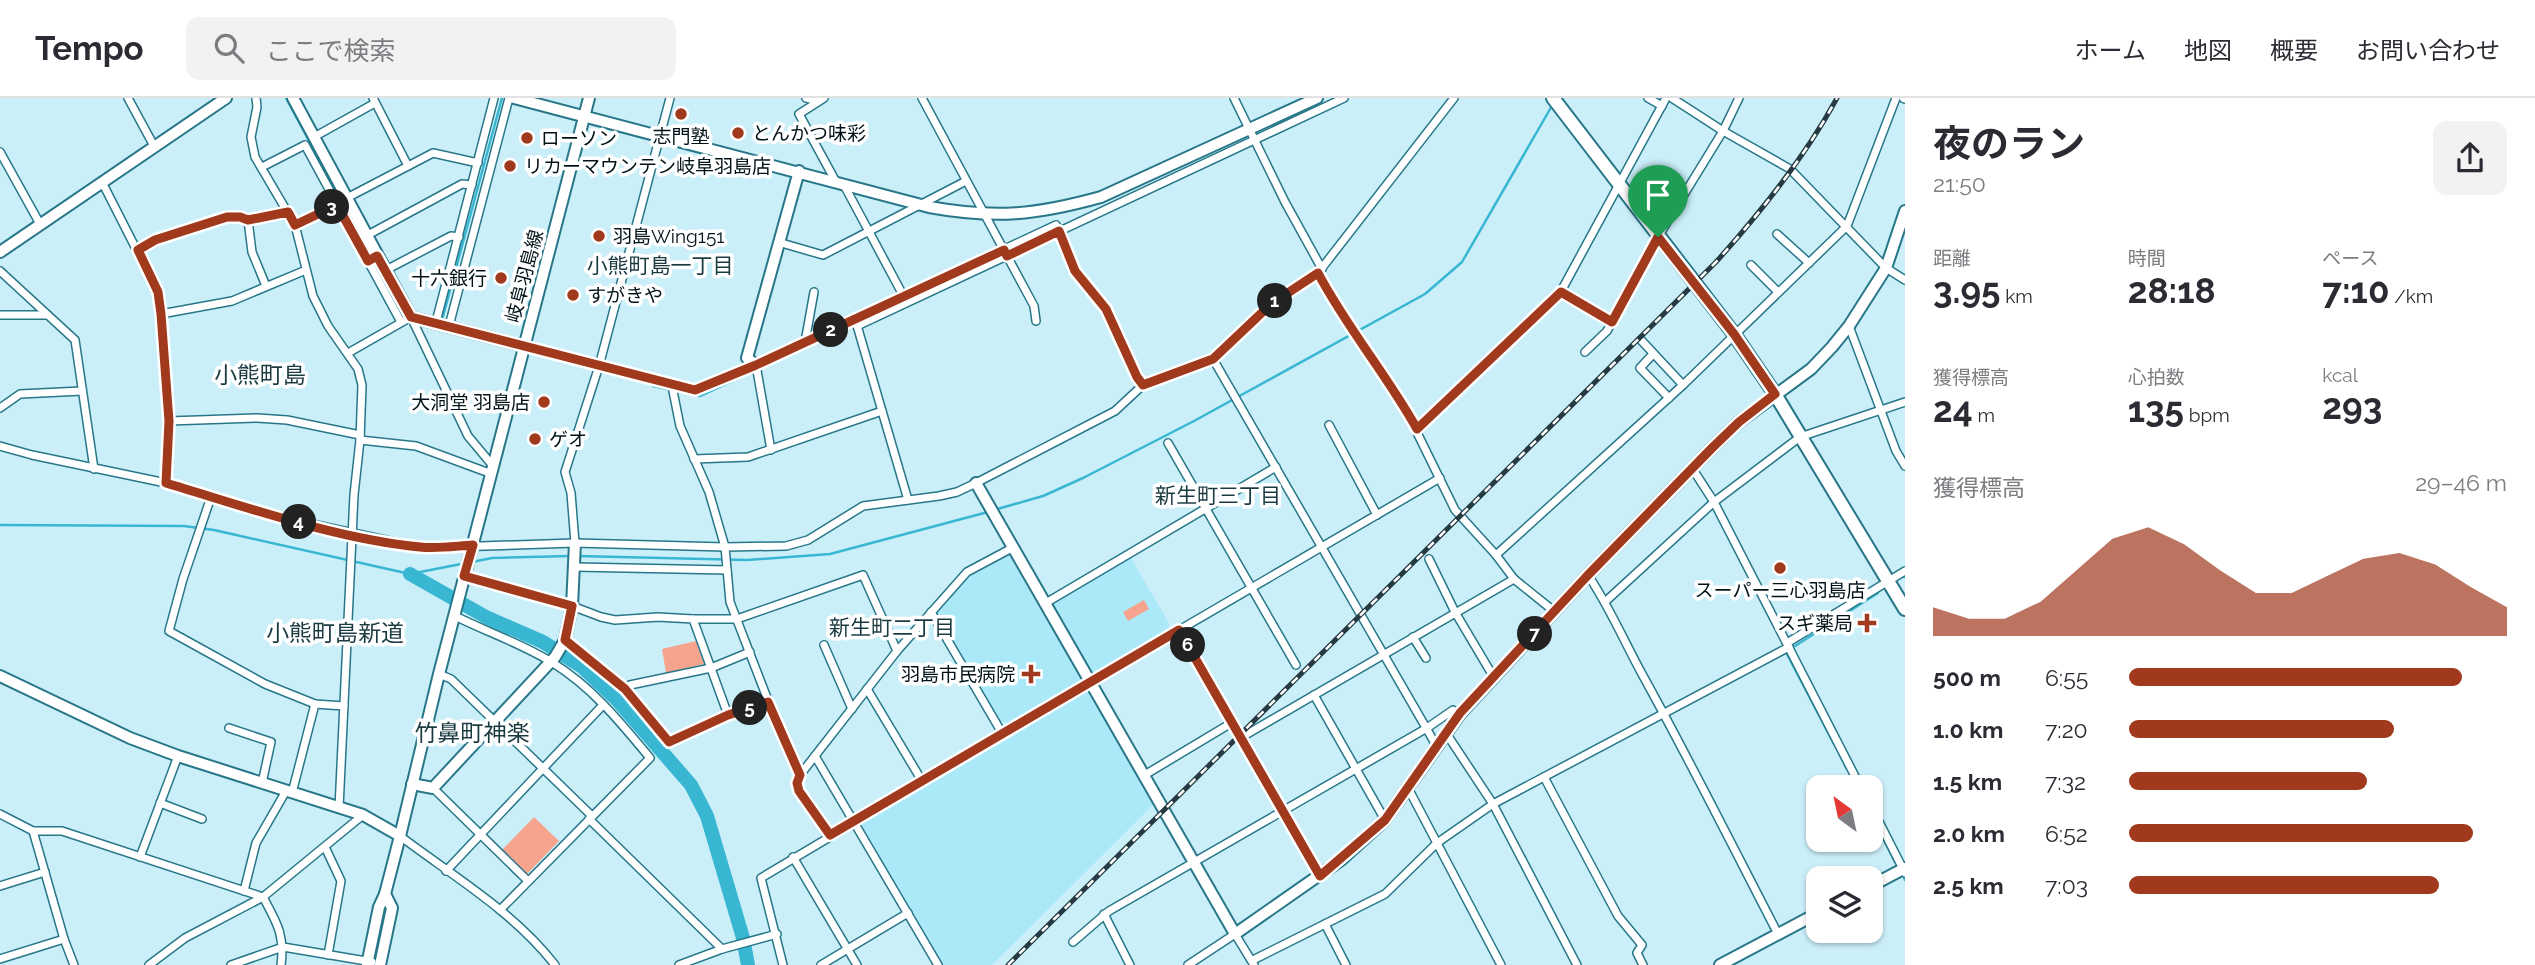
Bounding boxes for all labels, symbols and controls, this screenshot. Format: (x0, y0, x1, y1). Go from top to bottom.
search box (186, 17, 676, 80)
text: Tempo (35, 29, 144, 68)
icon: search (210, 29, 248, 67)
text: ここで検索 (266, 36, 396, 66)
text: ホーム (2075, 36, 2146, 65)
text: 地図 (2184, 36, 2232, 65)
text: 概要 (2270, 36, 2318, 65)
text: お問い合わせ (2356, 36, 2500, 65)
marker: 志門塾 (673, 106, 689, 122)
text: 夜のラン (1933, 121, 2085, 166)
button: share (2433, 121, 2507, 195)
place label: とんかつ味彩 (752, 122, 866, 144)
place label: 志門塾 (652, 125, 710, 147)
marker: とんかつ味彩 (730, 125, 746, 141)
place label: ローソン (541, 127, 617, 149)
marker: ローソン (519, 130, 535, 146)
place label: リカーマウンテン岐阜羽島店 (524, 155, 771, 177)
marker: リカーマウンテン岐阜羽島店 (502, 158, 518, 174)
pin (1628, 165, 1688, 237)
text: 21:50 (1933, 170, 1986, 197)
icon: arrive (1639, 176, 1677, 214)
pin: 3 (314, 190, 350, 224)
text: 3 (326, 195, 337, 217)
place label: 羽島Wing151 (613, 225, 724, 247)
street label: 岐阜羽島線 (501, 227, 547, 325)
marker: 羽島Wing151 (591, 228, 607, 244)
text: 距離 (1933, 247, 1971, 269)
text: 時間 (2128, 247, 2166, 269)
text: ペース (2322, 247, 2378, 269)
district label: 小熊町島一丁目 (587, 253, 734, 278)
place label: 十六銀行 (411, 267, 487, 289)
marker: 十六銀行 (493, 270, 509, 286)
text: 3.95 (1933, 270, 2000, 311)
text: 28:18 (2128, 270, 2216, 311)
text: 7:10 (2322, 270, 2389, 311)
place label: すがきや (587, 284, 663, 306)
pin: 1 (1258, 284, 1292, 318)
text: km (2000, 285, 2033, 307)
text: /km (2389, 285, 2433, 307)
marker: すがきや (565, 287, 581, 303)
text: 1 (1270, 289, 1279, 311)
pin: 2 (814, 313, 848, 348)
text: 2 (825, 318, 836, 340)
district label: 小熊町島 (214, 361, 306, 388)
text: kcal (2322, 364, 2358, 386)
text: 獲得標高 (1933, 366, 2009, 388)
text: 心拍数 (2128, 366, 2185, 388)
text: 293 (2322, 386, 2382, 427)
text: 24 (1933, 389, 1973, 430)
text: 135 (2128, 389, 2184, 430)
place label: 大洞堂 羽島店 (411, 391, 530, 413)
marker: 大洞堂 羽島店 (536, 394, 552, 410)
text: m (1973, 404, 1995, 426)
text: bpm (2184, 404, 2230, 426)
place label: ゲオ (549, 428, 587, 450)
marker: ゲオ (527, 431, 543, 447)
text: 29–46 m (2415, 469, 2507, 496)
text: 獲得標高 (1933, 474, 2025, 501)
district label: 新生町三丁目 (1155, 483, 1281, 508)
pin: 4 (282, 504, 316, 540)
text: 4 (293, 510, 304, 532)
marker: スーパー三心羽島店 (1772, 560, 1788, 576)
place label: スーパー三心羽島店 (1695, 579, 1865, 601)
place label: スギ薬局 (1777, 612, 1853, 634)
district label: 新生町二丁目 (829, 615, 955, 640)
marker: スギ薬局 (1859, 615, 1875, 631)
pin: 7 (1518, 616, 1552, 652)
district label: 小熊町島新道 (266, 619, 404, 646)
text: 7 (1529, 622, 1540, 644)
pin: 6 (1170, 628, 1206, 662)
text: 6 (1182, 633, 1193, 655)
place label: 羽島市民病院 (901, 663, 1015, 685)
marker: 羽島市民病院 (1021, 664, 1041, 684)
text: 500 m (1933, 664, 2001, 691)
text: 6:55 (2045, 664, 2088, 691)
pin: 5 (732, 690, 768, 726)
text: 5 (744, 696, 755, 718)
text: 1.0 km (1933, 716, 2003, 743)
text: 7:20 (2045, 716, 2088, 743)
district label: 竹鼻町神楽 (415, 719, 530, 746)
text: 1.5 km (1933, 768, 2002, 795)
text: 7:32 (2045, 768, 2086, 795)
north arrow (1806, 775, 1883, 852)
map controls (1806, 775, 1883, 943)
text: 2.0 km (1933, 820, 2005, 847)
text: 6:52 (2045, 820, 2088, 847)
button: layers (1806, 866, 1883, 943)
text: 2.5 km (1933, 872, 2004, 899)
text: 7:03 (2045, 872, 2088, 899)

